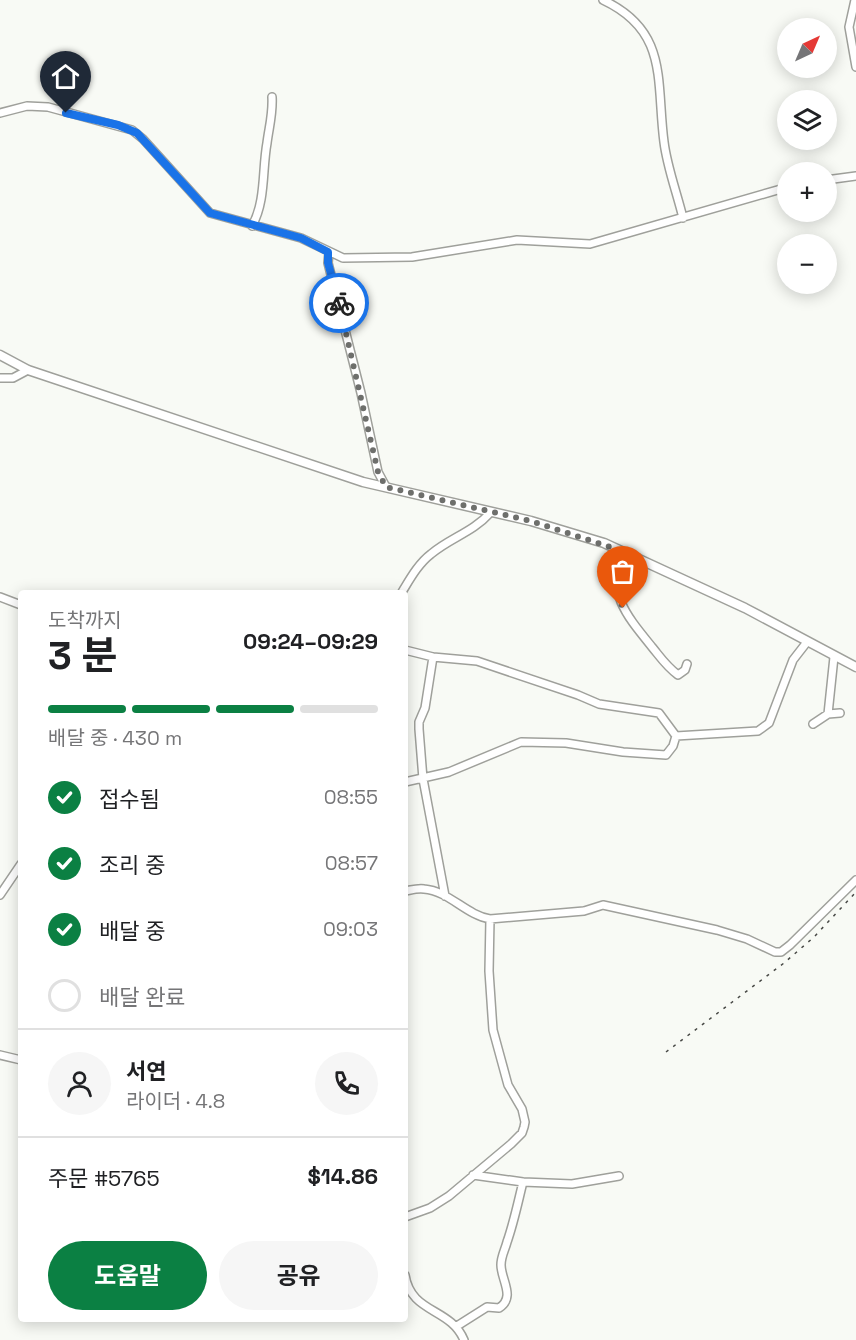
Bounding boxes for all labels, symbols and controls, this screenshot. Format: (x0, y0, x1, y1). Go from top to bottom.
north arrow (777, 18, 837, 78)
map controls (777, 18, 837, 294)
pin (40, 51, 91, 113)
icon: home (49, 60, 82, 93)
button: layers (777, 90, 837, 150)
button: + (777, 162, 837, 222)
button: − (777, 234, 837, 294)
courier (309, 273, 369, 333)
icon: bike (323, 287, 356, 320)
pin (597, 546, 648, 608)
icon: bag (606, 555, 639, 588)
text: 도착까지 (48, 607, 122, 633)
text: 09:24–09:29 (243, 627, 378, 655)
text: 3 분 (48, 631, 118, 680)
text: 배달 중 · 430 m (48, 725, 182, 751)
icon: check (48, 781, 81, 814)
text: 08:55 (324, 784, 378, 810)
text: 접수됨 (99, 785, 160, 813)
icon: check (48, 847, 81, 880)
text: 08:57 (325, 850, 378, 876)
text: 조리 중 (99, 851, 165, 879)
icon: check (48, 913, 81, 946)
text: 09:03 (323, 916, 378, 942)
text: 배달 중 (99, 917, 165, 945)
text: 배달 완료 (99, 983, 186, 1011)
button: person (48, 1052, 111, 1115)
button: phone (315, 1052, 378, 1115)
text: 서연 (126, 1057, 166, 1085)
text: 라이더 · 4.8 (126, 1088, 225, 1114)
text: $14.86 (307, 1162, 378, 1190)
text: 주문 #5765 (48, 1164, 160, 1192)
button: 도움말 (48, 1241, 207, 1310)
button: 공유 (219, 1241, 378, 1310)

